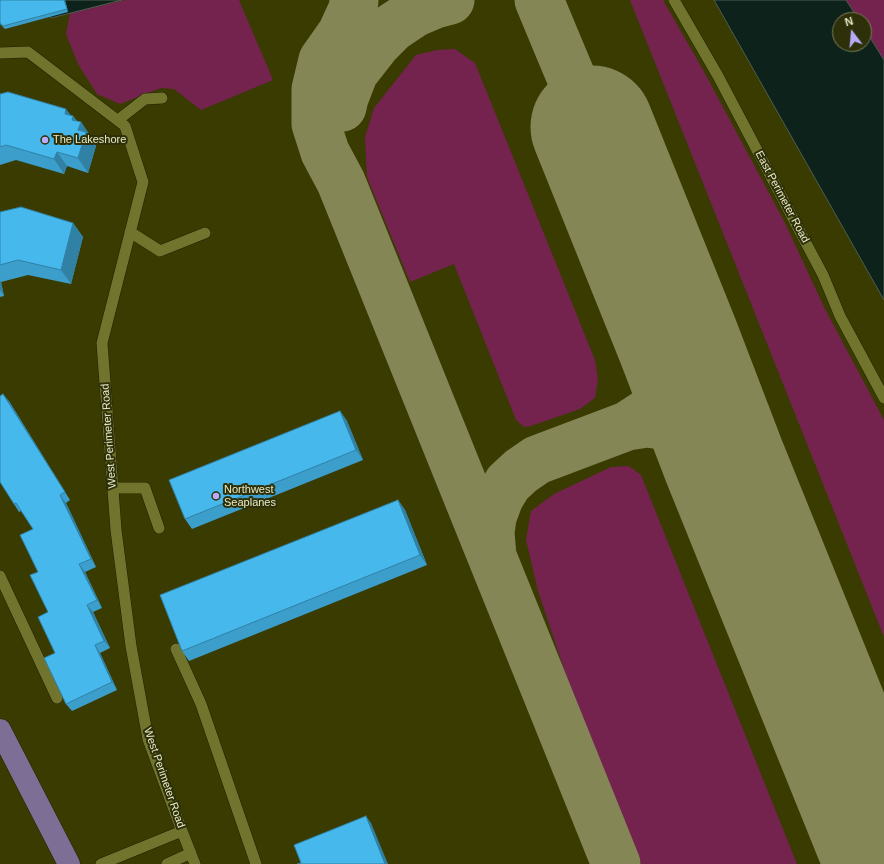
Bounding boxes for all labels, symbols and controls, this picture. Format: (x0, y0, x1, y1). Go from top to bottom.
north arrow (832, 12, 872, 52)
text: N (843, 15, 854, 28)
place label: The Lakeshore (53, 133, 126, 147)
marker: The Lakeshore (40, 135, 50, 145)
street label: East Perimeter Road (752, 149, 812, 245)
street label: West Perimeter Road (99, 383, 119, 489)
place label: Northwest Seaplanes (224, 483, 276, 509)
marker: Northwest Seaplanes (211, 491, 221, 501)
street label: West Perimeter Road (141, 726, 187, 830)

